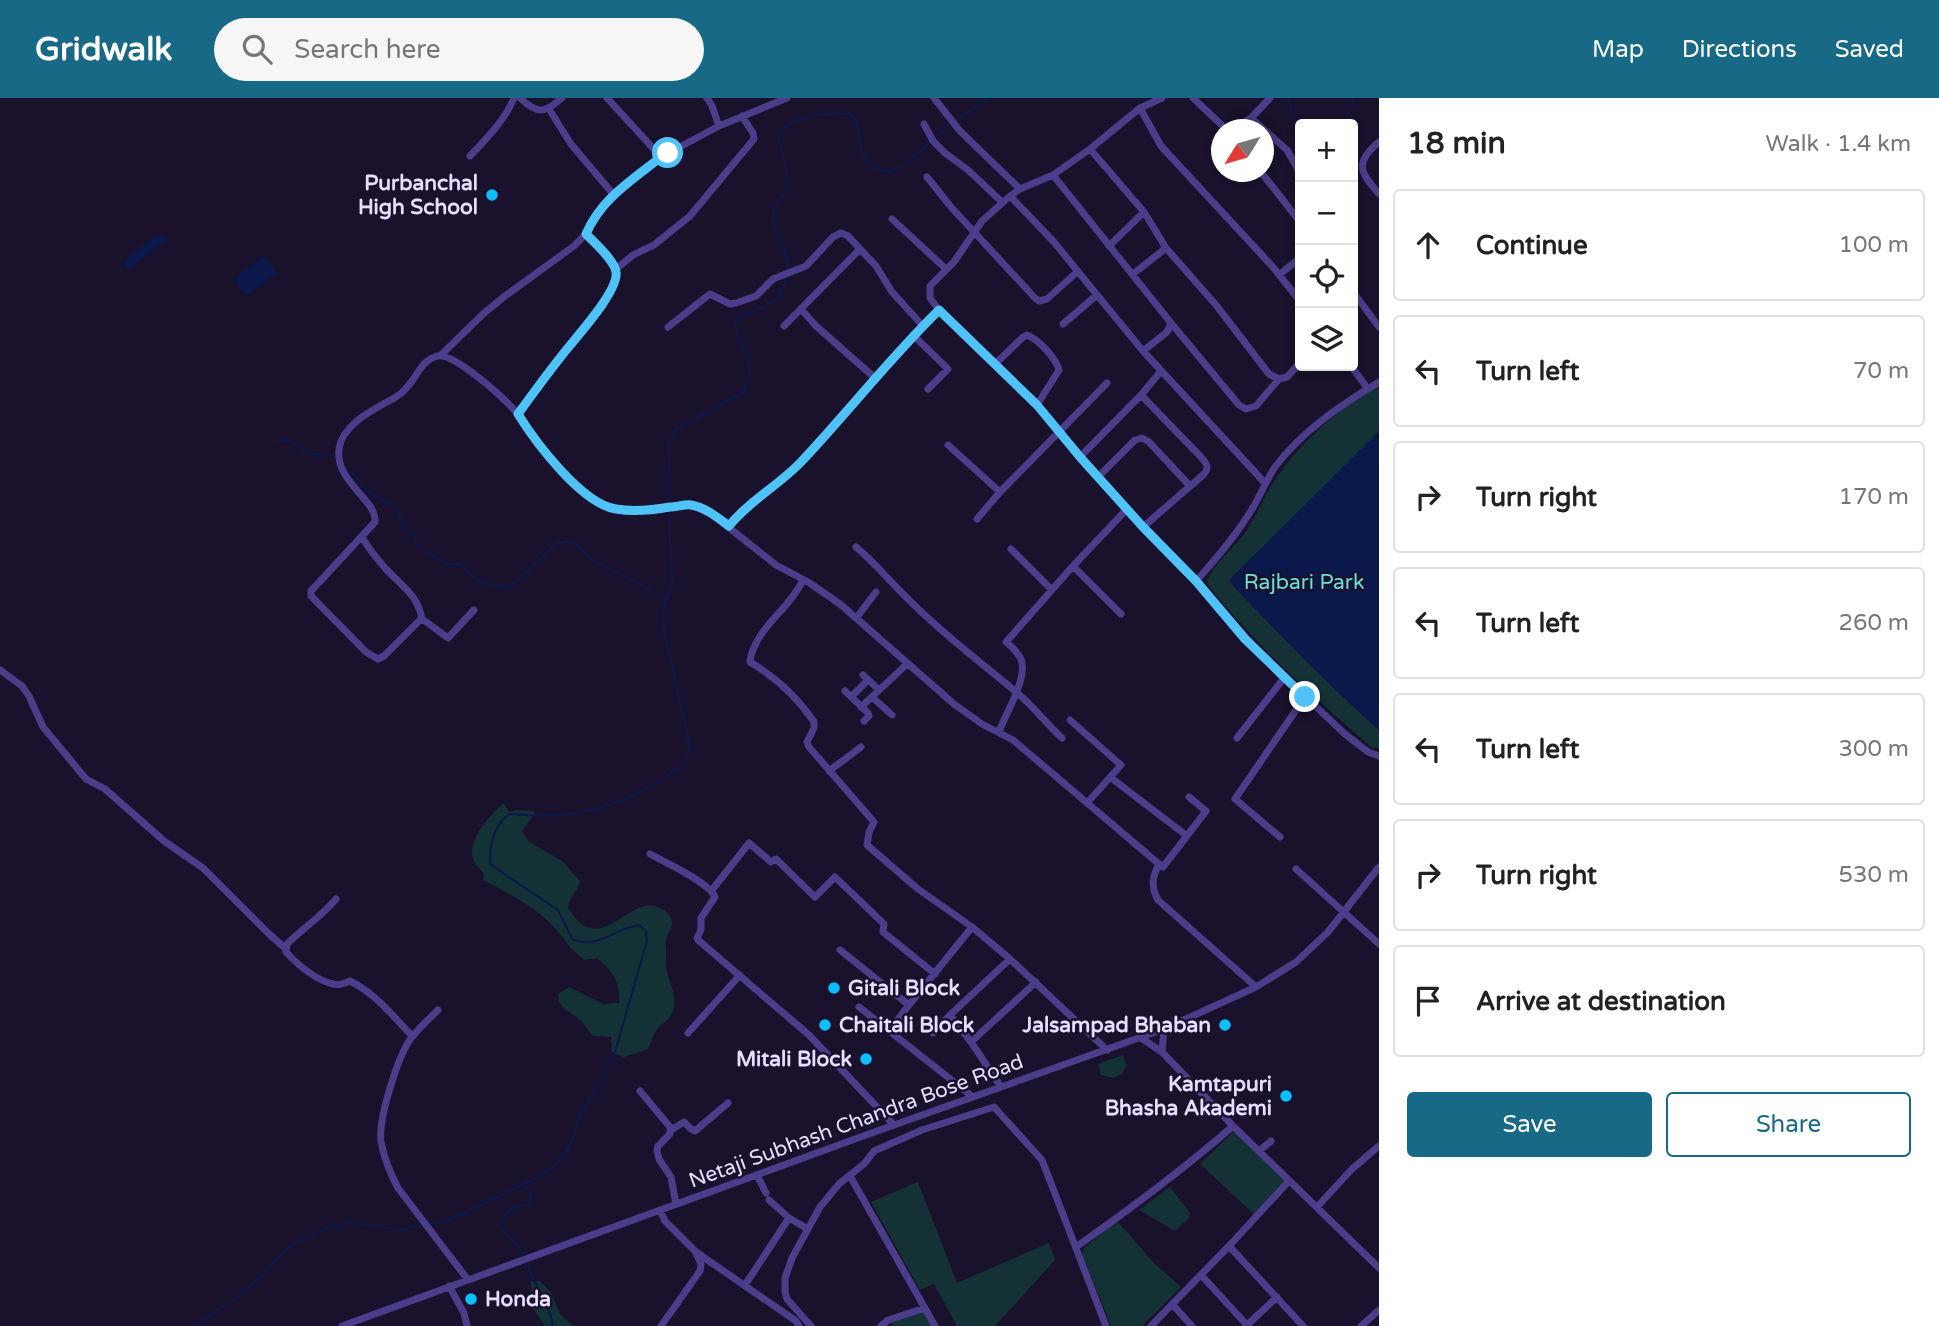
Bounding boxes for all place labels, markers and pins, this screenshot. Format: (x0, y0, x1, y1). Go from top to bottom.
place label: Purbanchal High School (358, 171, 478, 220)
marker: Purbanchal High School (484, 187, 500, 203)
place label: Gitali Block (848, 976, 960, 1001)
marker: Gitali Block (826, 980, 842, 996)
place label: Chaitali Block (839, 1013, 975, 1038)
place label: Jalsampad Bhaban (1021, 1013, 1211, 1038)
marker: Chaitali Block (817, 1017, 833, 1033)
marker: Jalsampad Bhaban (1217, 1017, 1233, 1033)
place label: Mitali Block (736, 1047, 853, 1072)
marker: Mitali Block (858, 1051, 874, 1067)
place label: Kamtapuri Bhasha Akademi (1105, 1072, 1272, 1121)
marker: Kamtapuri Bhasha Akademi (1278, 1088, 1294, 1104)
place label: Honda (485, 1287, 551, 1312)
marker: Honda (463, 1291, 479, 1307)

